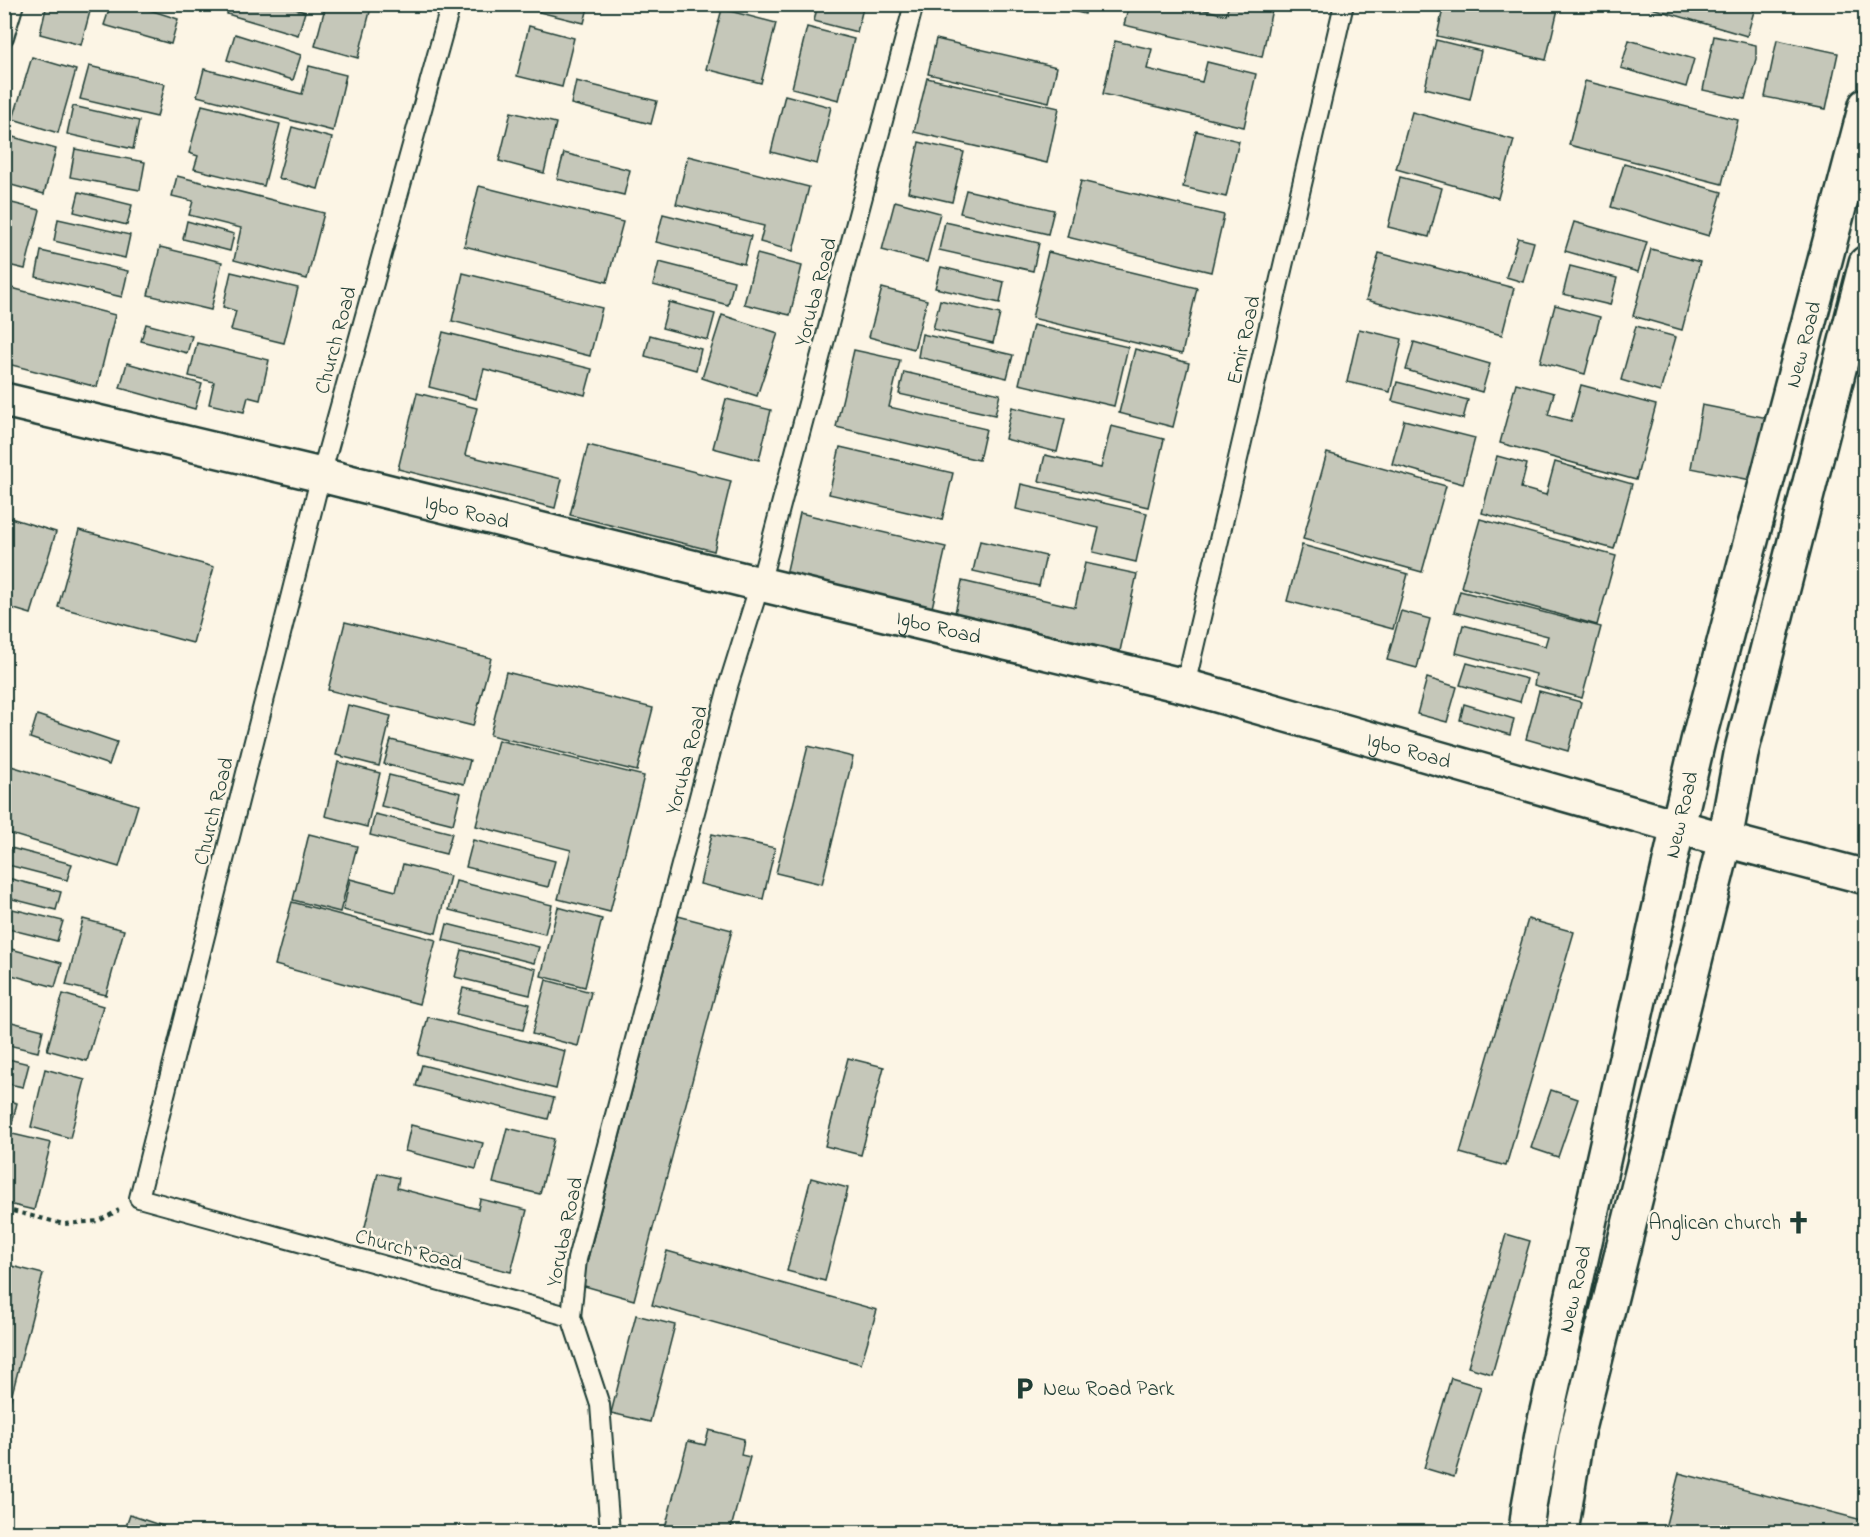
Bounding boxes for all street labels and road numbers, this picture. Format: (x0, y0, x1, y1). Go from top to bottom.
street label: Yoruba Road (788, 234, 846, 350)
street label: Church Road (308, 283, 366, 398)
street label: Emir Road (1220, 293, 1270, 388)
street label: New Road (1779, 298, 1831, 391)
street label: Igbo Road (421, 488, 512, 538)
street label: Igbo Road (893, 604, 984, 654)
street label: Yoruba Road (659, 702, 717, 818)
street label: Igbo Road (1363, 725, 1454, 778)
street label: Church Road (187, 754, 243, 869)
street label: New Road (1658, 769, 1707, 861)
street label: Yoruba Road (540, 1174, 592, 1290)
street label: Church Road (351, 1222, 466, 1280)
street label: New Road (1552, 1243, 1601, 1336)

